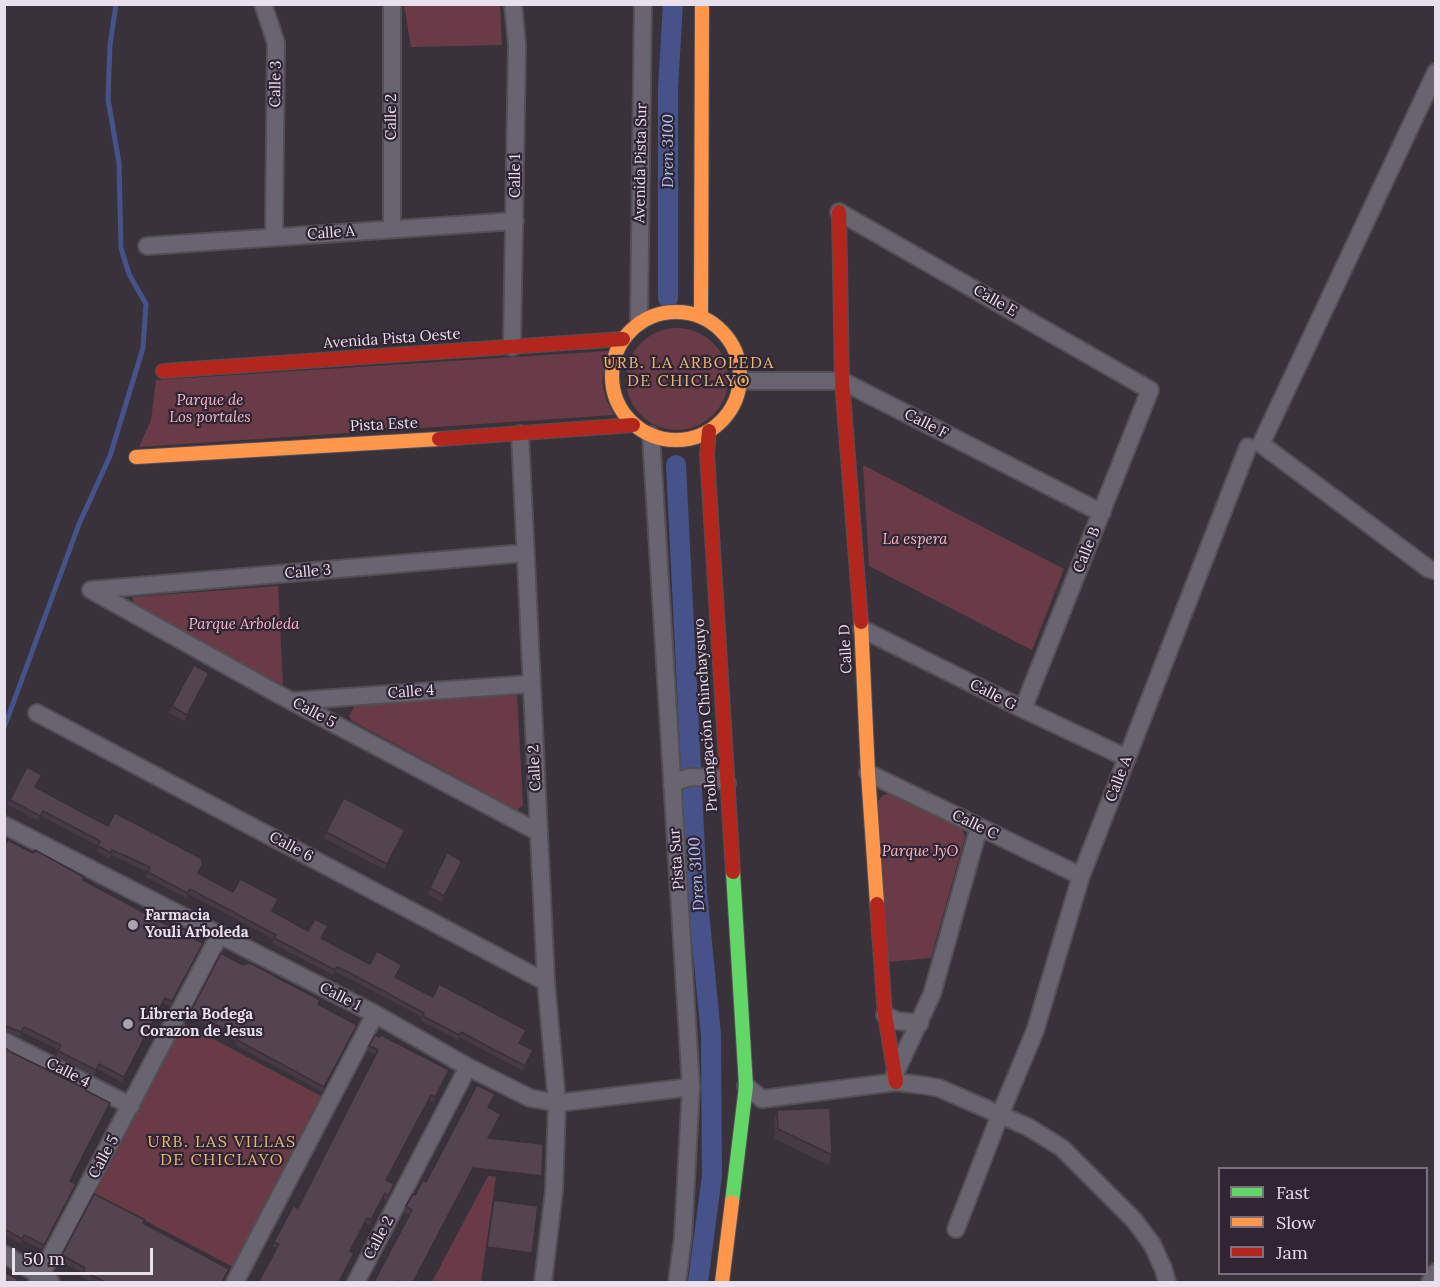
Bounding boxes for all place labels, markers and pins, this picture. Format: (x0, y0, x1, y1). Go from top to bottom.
place label: Farmacia Youli Arboleda (145, 907, 249, 942)
marker: Farmacia Youli Arboleda (126, 918, 140, 932)
place label: Libreria Bodega Corazon de Jesus (140, 1006, 263, 1041)
marker: Libreria Bodega Corazon de Jesus (121, 1017, 135, 1031)

